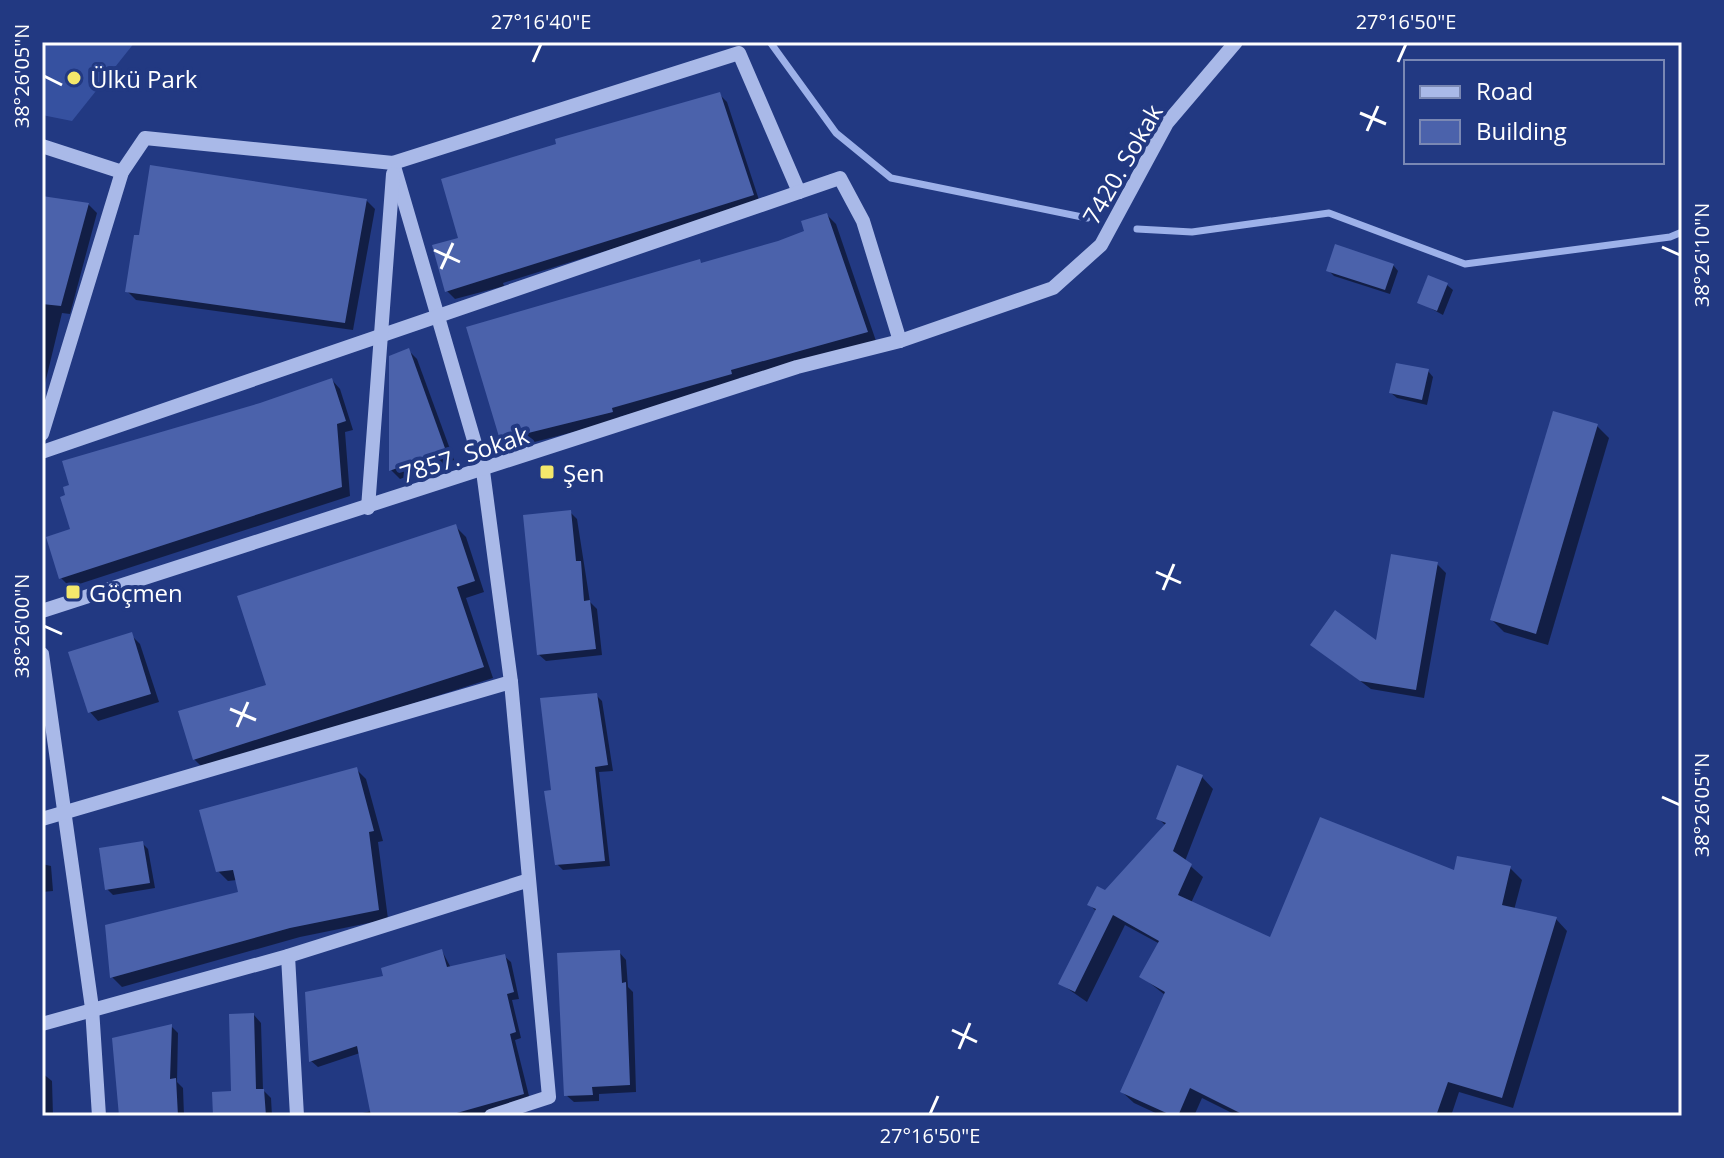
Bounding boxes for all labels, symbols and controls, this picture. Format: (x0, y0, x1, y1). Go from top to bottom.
text: 27°16'40"E (491, 8, 591, 35)
text: 27°16'50"E (1356, 8, 1456, 35)
text: 38°26'05"N (8, 24, 35, 128)
legend (1404, 60, 1664, 164)
place label: Ülkü Park (90, 62, 198, 95)
marker: Ülkü Park (65, 69, 83, 87)
text: Road (1476, 74, 1533, 107)
street label: 7420. Sokak (1074, 98, 1170, 230)
text: Building (1476, 114, 1567, 147)
text: 38°26'10"N (1688, 203, 1715, 307)
street label: 7857. Sokak (395, 418, 533, 490)
place label: Şen (563, 456, 604, 489)
marker: Şen (538, 463, 556, 481)
text: 38°26'00"N (8, 574, 35, 678)
place label: Göçmen (89, 576, 183, 609)
marker: Göçmen (64, 583, 82, 601)
text: 38°26'05"N (1688, 753, 1715, 857)
text: 27°16'50"E (880, 1122, 980, 1149)

